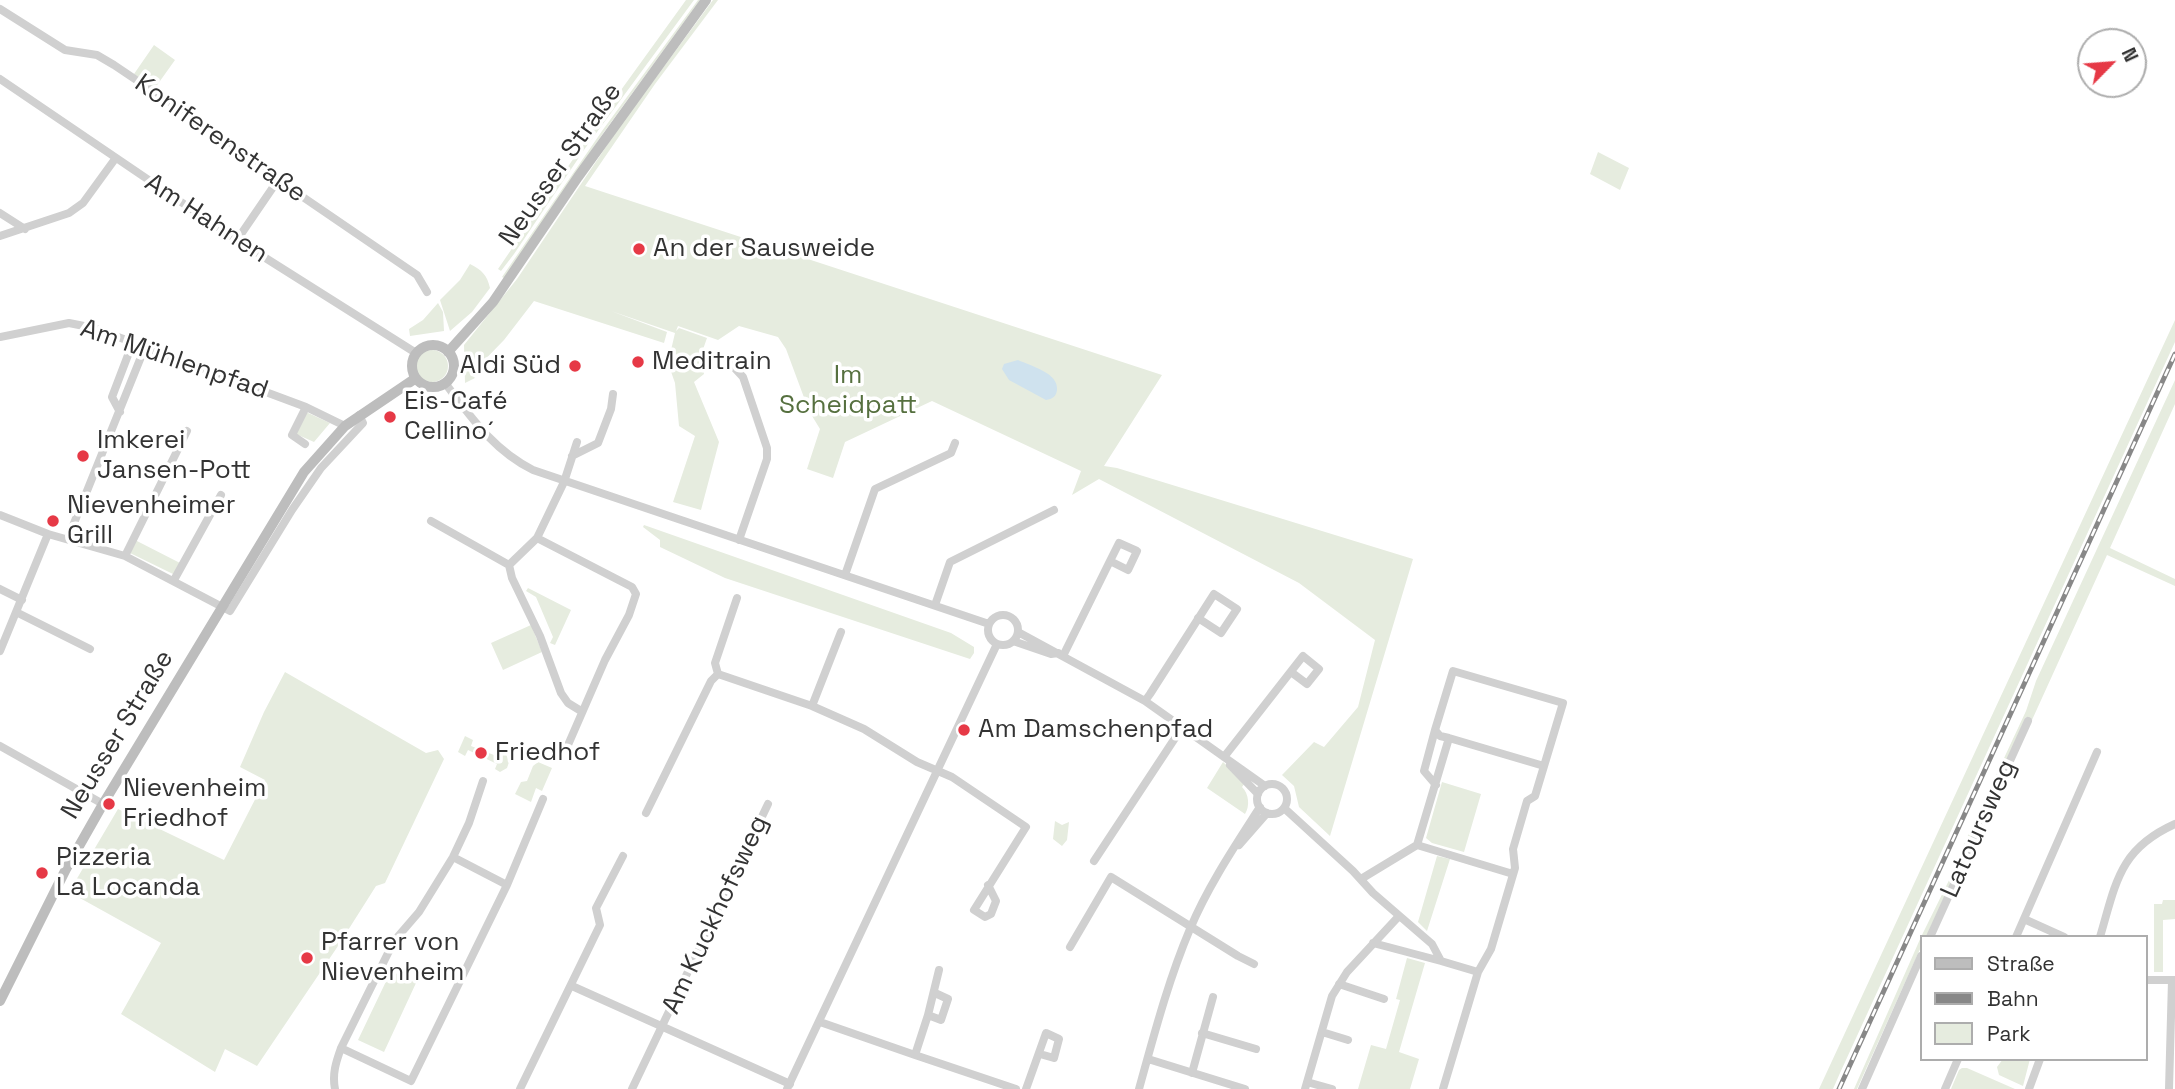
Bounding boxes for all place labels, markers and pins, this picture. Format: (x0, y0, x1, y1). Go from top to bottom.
place label: An der Sausweide (653, 233, 875, 265)
marker: An der Sausweide (631, 241, 647, 257)
place label: Meditrain (652, 346, 772, 378)
place label: Aldi Süd (460, 350, 561, 382)
marker: Meditrain (630, 354, 646, 370)
marker: Aldi Süd (567, 358, 583, 374)
place label: Eis-Café Cellino´ (404, 386, 508, 448)
marker: Eis-Café Cellino´ (382, 409, 398, 425)
place label: Imkerei Jansen-Pott (97, 425, 251, 486)
marker: Imkerei Jansen-Pott (75, 448, 91, 464)
place label: Nievenheimer Grill (67, 490, 236, 552)
marker: Nievenheimer Grill (45, 513, 61, 529)
place label: Am Damschenpfad (978, 714, 1213, 746)
marker: Am Damschenpfad (956, 722, 972, 738)
place label: Friedhof (495, 737, 600, 769)
marker: Friedhof (473, 745, 489, 761)
place label: Nievenheim Friedhof (123, 773, 266, 834)
marker: Nievenheim Friedhof (101, 796, 117, 812)
place label: Pizzeria La Locanda (56, 842, 200, 903)
marker: Pizzeria La Locanda (34, 865, 50, 881)
place label: Pfarrer von Nievenheim (321, 927, 464, 988)
marker: Pfarrer von Nievenheim (299, 950, 315, 966)

